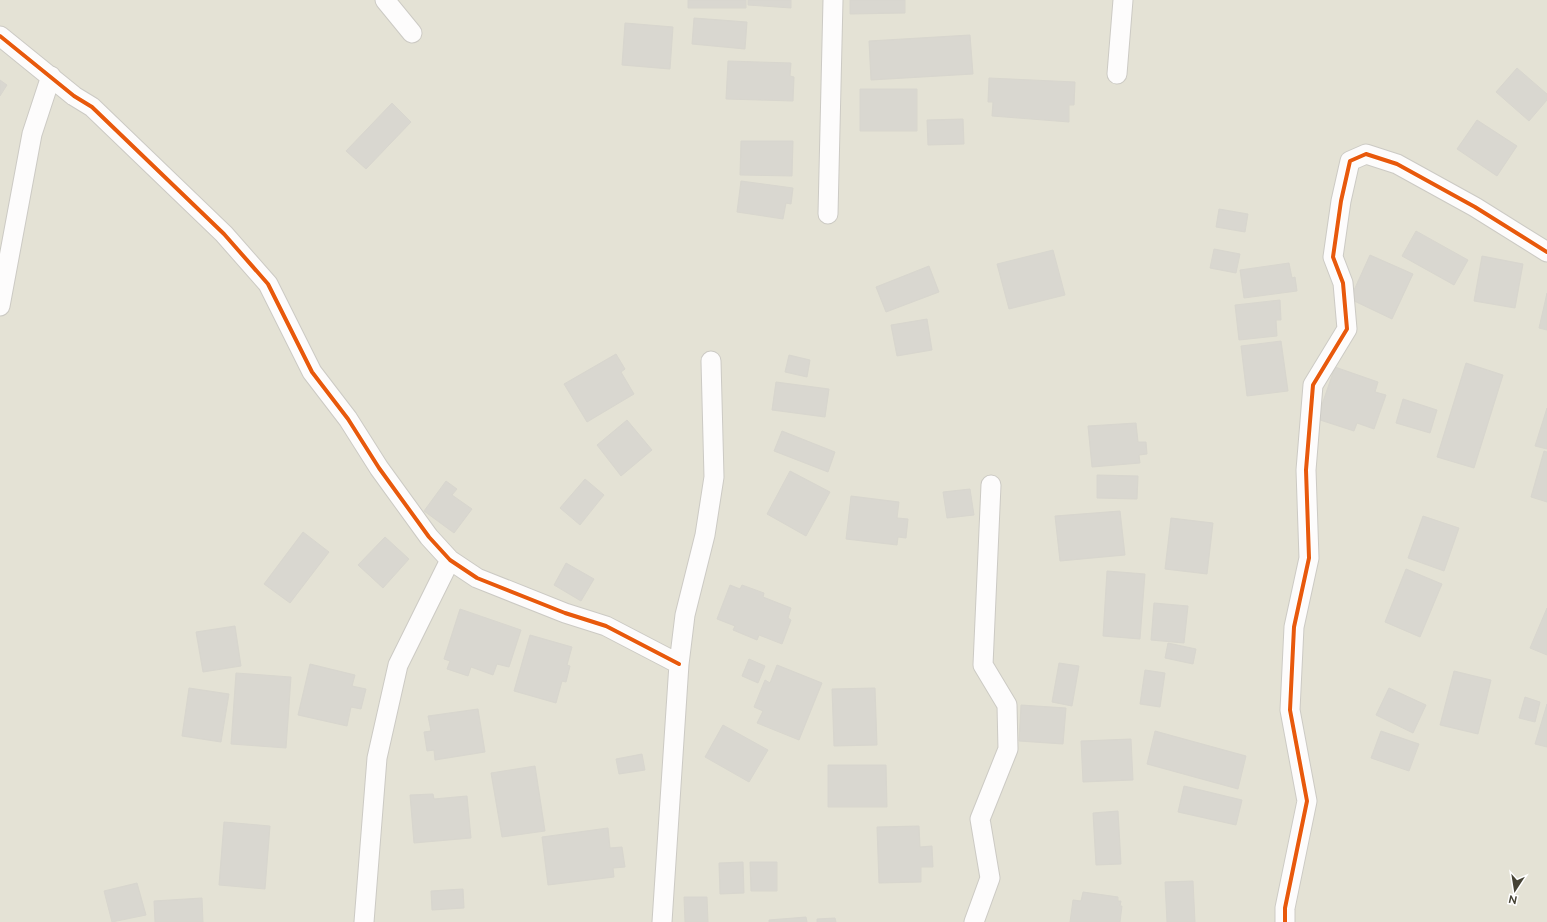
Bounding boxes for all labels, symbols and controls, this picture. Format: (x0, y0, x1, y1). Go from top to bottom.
north arrow (1495, 870, 1535, 910)
text: N (1508, 892, 1518, 907)

